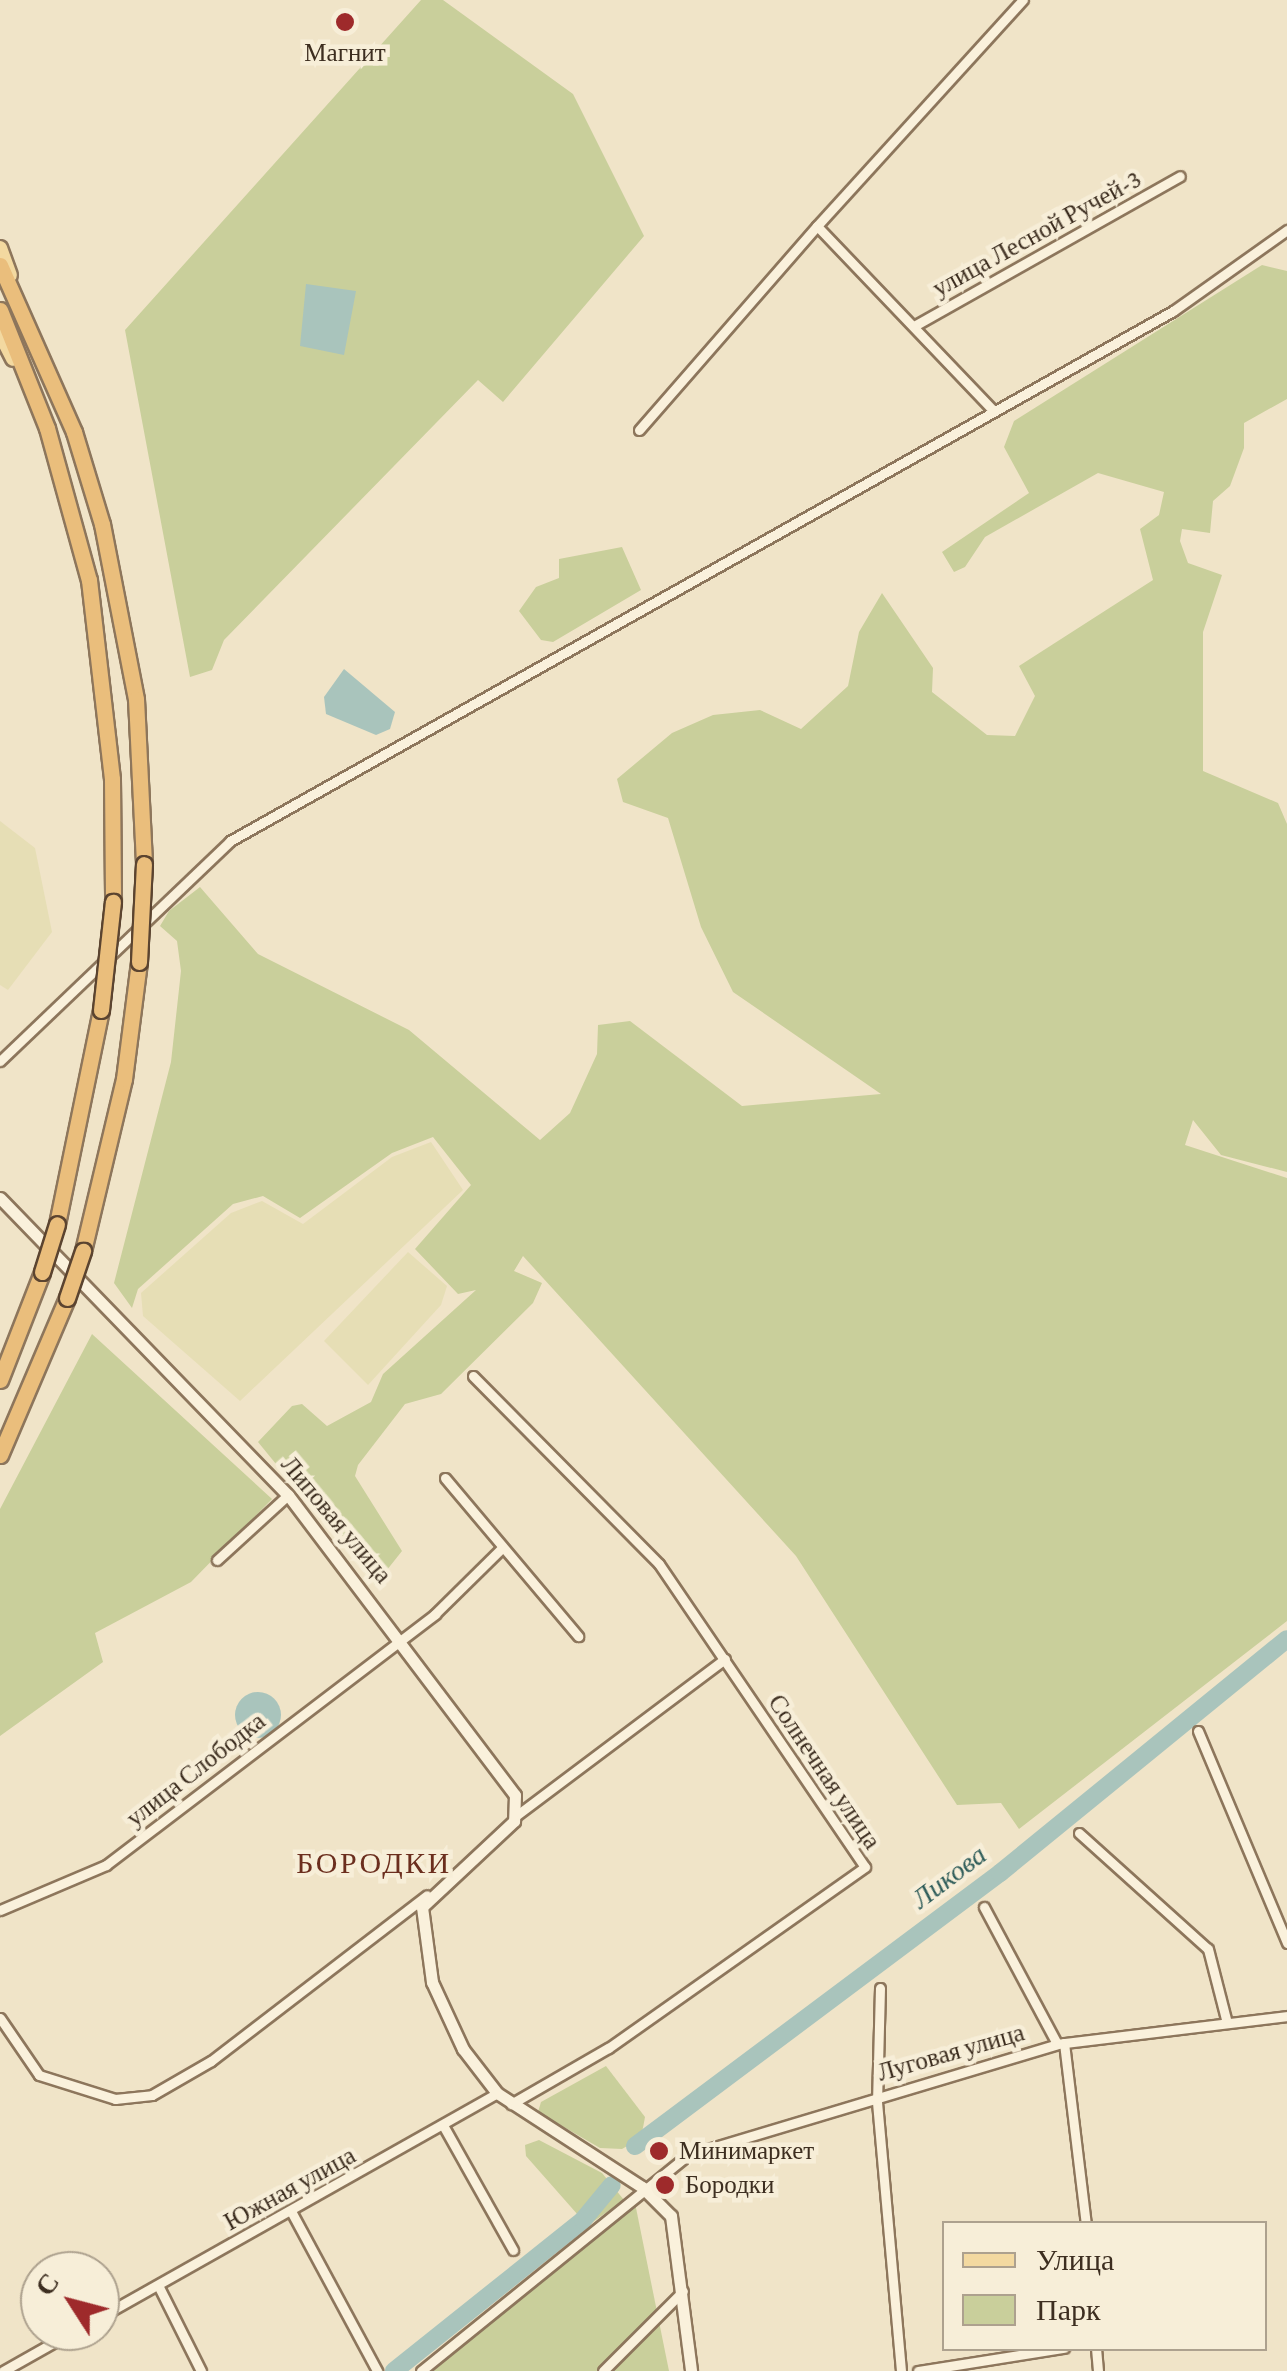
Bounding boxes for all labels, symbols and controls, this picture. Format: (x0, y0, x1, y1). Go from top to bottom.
marker: Магнит (334, 11, 356, 33)
place label: Магнит (304, 38, 386, 68)
street label: улица Лесной Ручей-3 (927, 164, 1147, 304)
street label: Липовая улица (274, 1450, 398, 1590)
street label: Солнечная улица (761, 1689, 887, 1855)
street label: улица Слободка (121, 1706, 271, 1834)
water label: Ликова (905, 1838, 993, 1916)
district label: БОРОДКИ (296, 1845, 452, 1881)
street label: Луговая улица (874, 2018, 1028, 2088)
place label: Минимаркет (679, 2136, 814, 2166)
marker: Минимаркет (648, 2140, 670, 2162)
street label: Южная улица (219, 2141, 361, 2237)
place label: Бородки (685, 2170, 774, 2200)
marker: Бородки (654, 2174, 676, 2196)
legend (942, 2221, 1267, 2351)
text: Улица (1036, 2243, 1114, 2276)
north arrow (20, 2251, 120, 2351)
text: С (28, 2267, 65, 2302)
text: Парк (1036, 2293, 1101, 2326)

